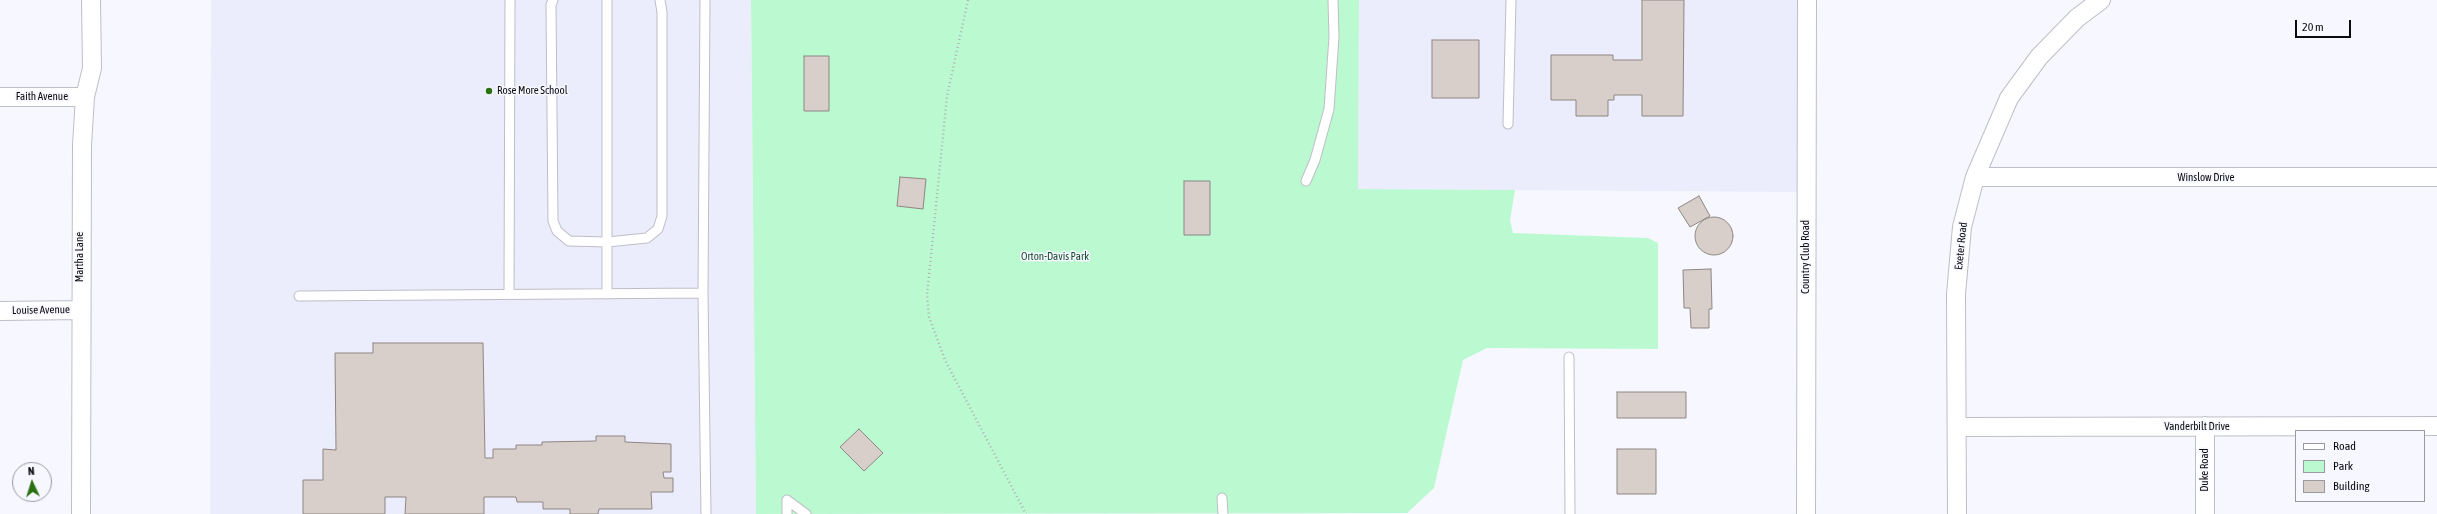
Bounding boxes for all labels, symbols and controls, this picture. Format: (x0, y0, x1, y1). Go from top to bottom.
scale bar (2297, 12, 2353, 38)
text: 20 m (2302, 20, 2324, 34)
place label: Rose More School (497, 84, 568, 98)
marker: Rose More School (484, 86, 494, 96)
street label: Faith Avenue (16, 90, 68, 104)
street label: Winslow Drive (2177, 171, 2235, 185)
street label: Country Club Road (1799, 220, 1813, 294)
street label: Exeter Road (1952, 222, 1970, 270)
street label: Martha Lane (73, 232, 87, 282)
park label: Orton-Davis Park (1021, 250, 1089, 264)
street label: Louise Avenue (12, 303, 70, 317)
street label: Vanderbilt Drive (2164, 420, 2230, 434)
legend (2295, 430, 2425, 502)
text: Road (2333, 439, 2356, 453)
street label: Duke Road (2198, 448, 2212, 492)
text: Park (2333, 459, 2353, 473)
north arrow (12, 462, 52, 502)
text: N (28, 465, 35, 477)
text: Building (2333, 479, 2370, 493)

